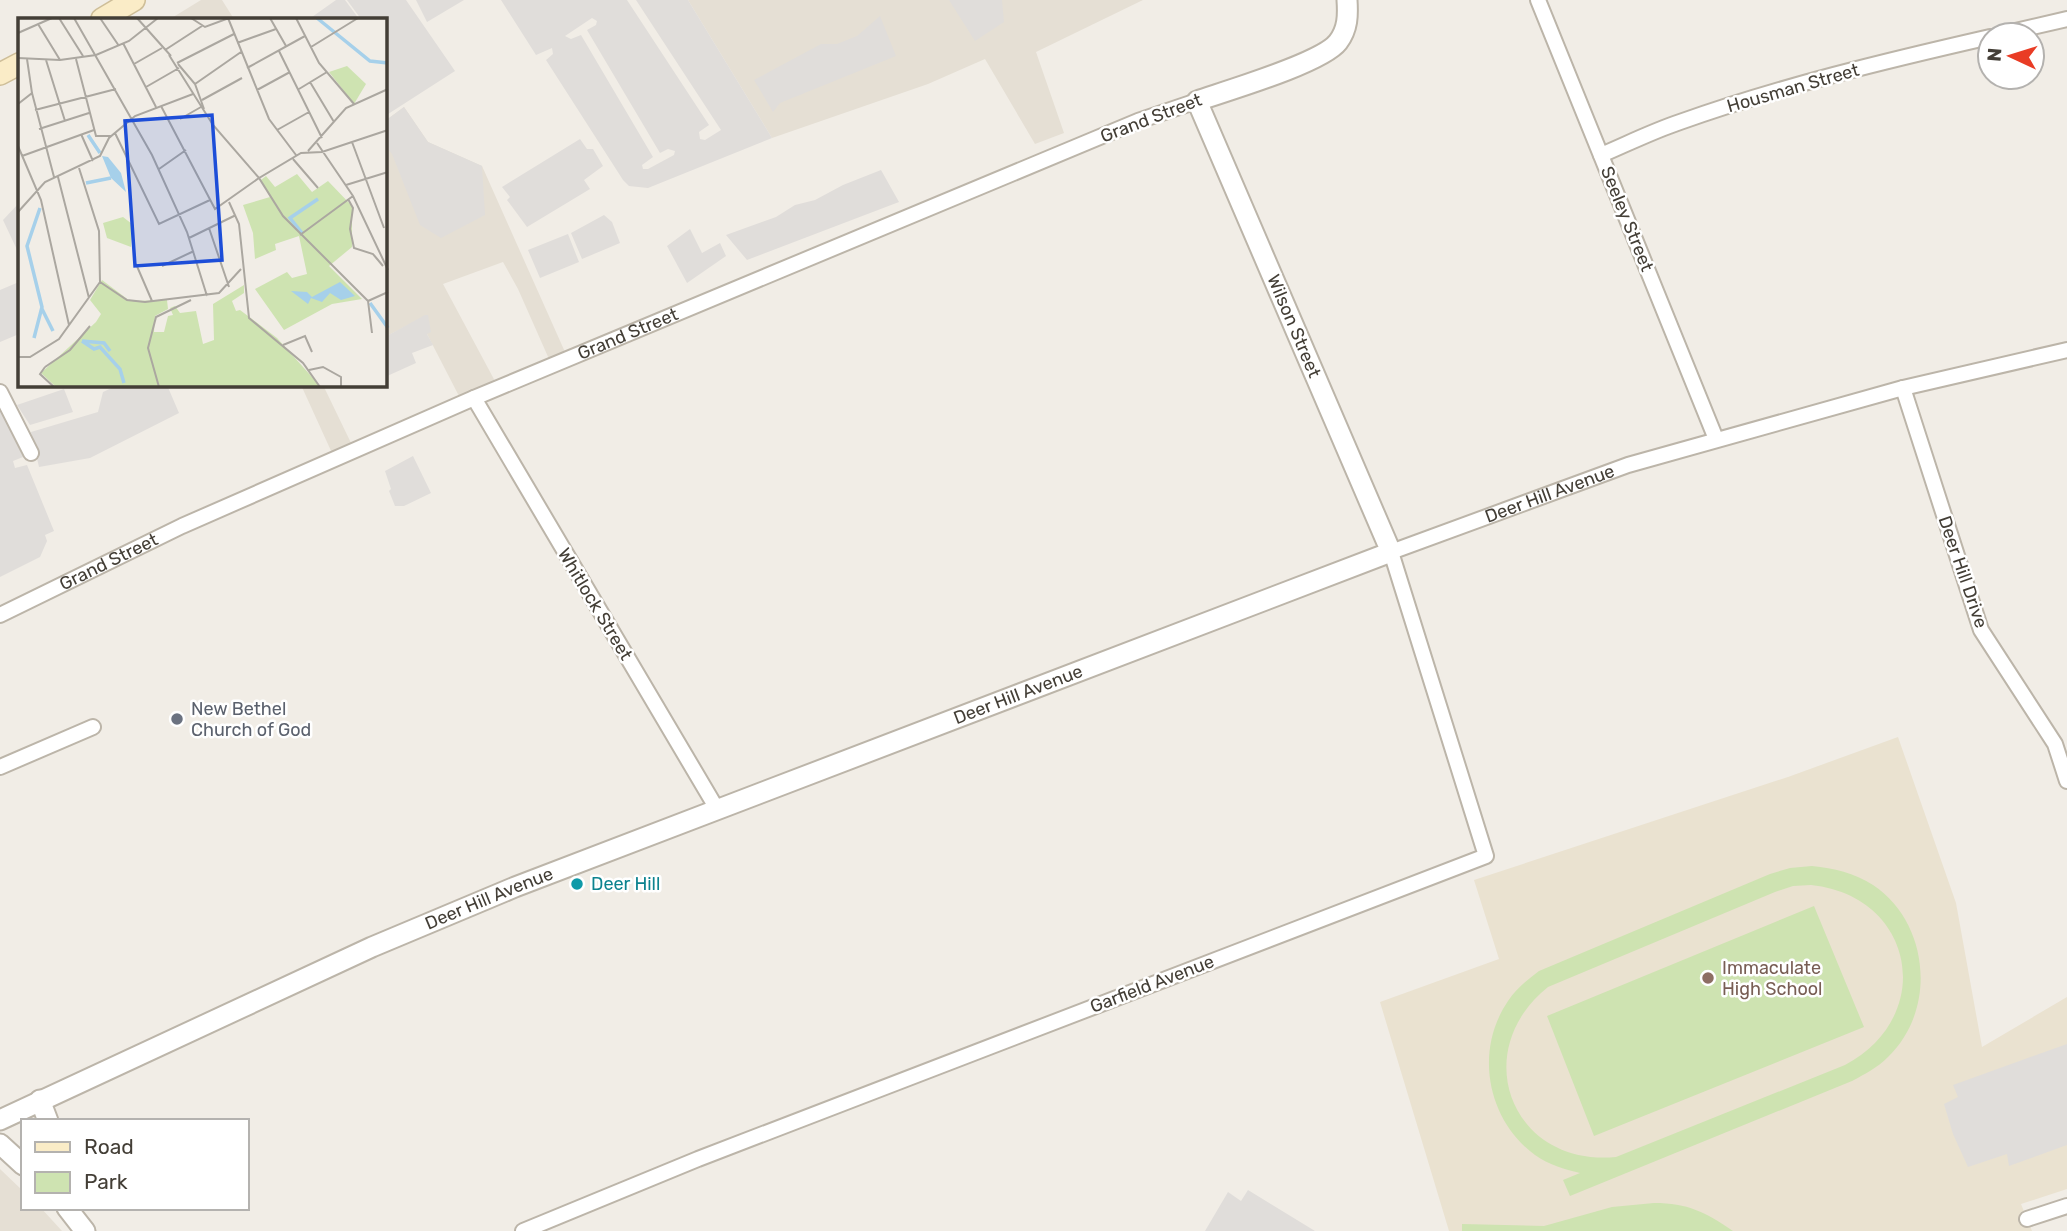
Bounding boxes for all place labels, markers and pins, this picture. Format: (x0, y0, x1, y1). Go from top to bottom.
place label: New Bethel Church of God (191, 698, 311, 741)
marker: New Bethel Church of God (169, 711, 185, 727)
place label: Deer Hill (591, 873, 660, 895)
marker: Deer Hill (569, 876, 585, 892)
place label: Immaculate High School (1722, 957, 1822, 1000)
marker: Immaculate High School (1700, 970, 1716, 986)

